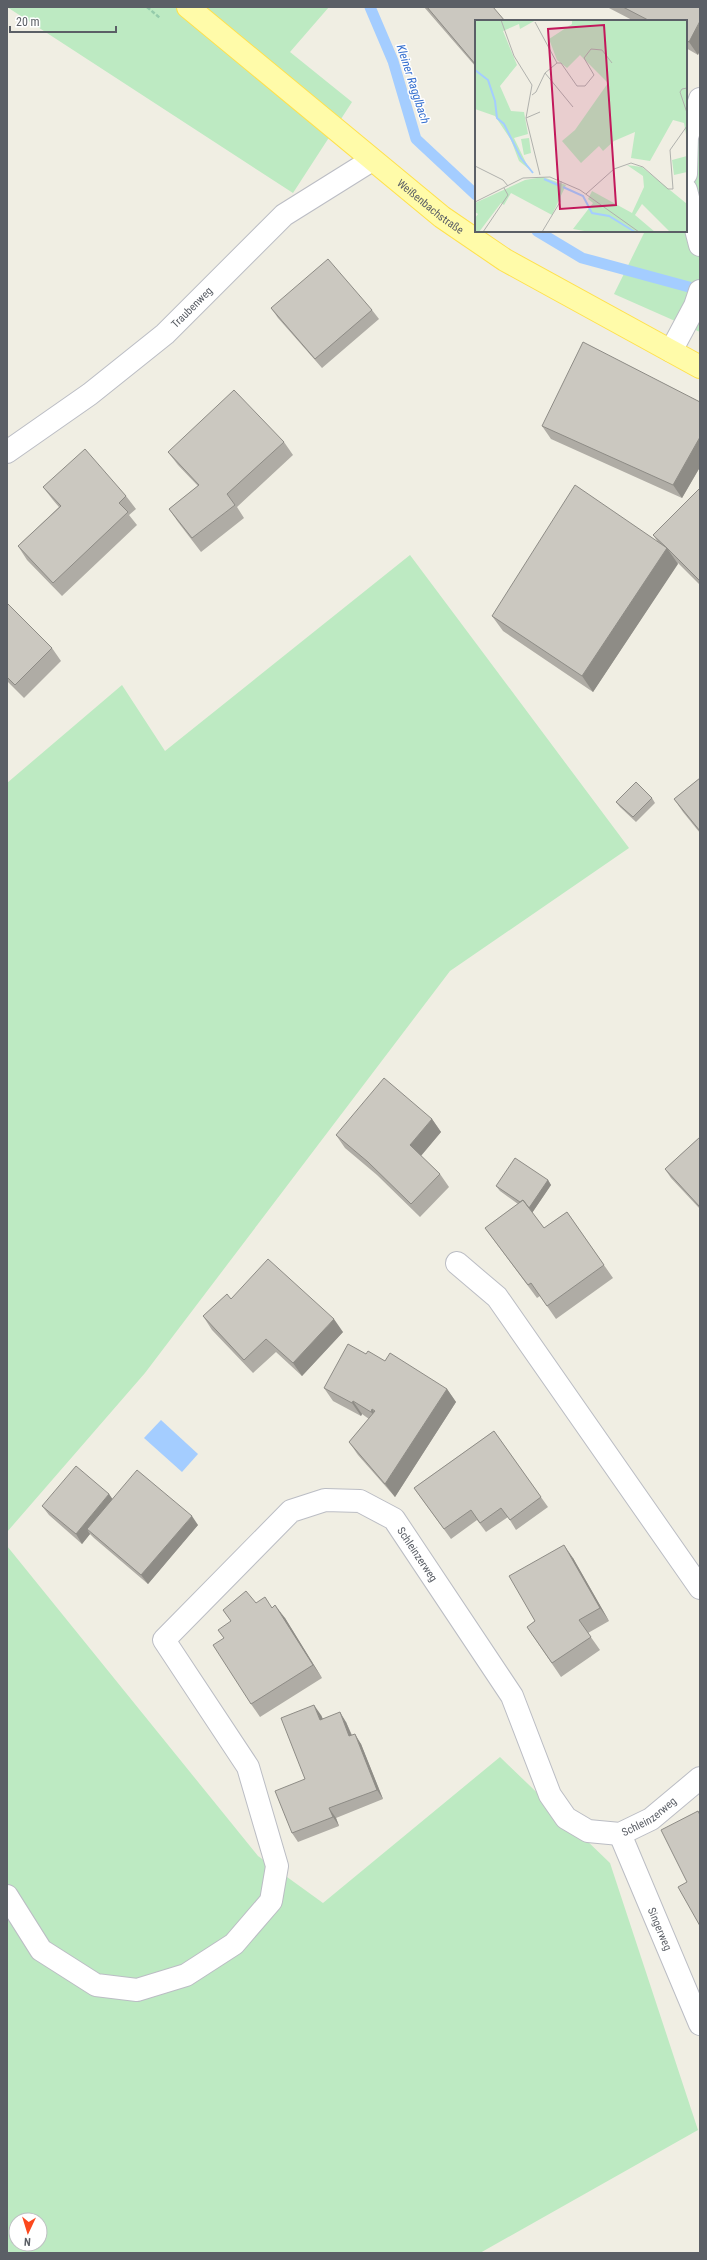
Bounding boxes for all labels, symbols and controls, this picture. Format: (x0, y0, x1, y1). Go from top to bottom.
scale bar (10, 8, 116, 34)
text: 20 m (16, 15, 40, 29)
inset map (475, 20, 687, 232)
water label: Kleiner Ragglbach (394, 42, 433, 126)
street label: Weißenbachstraße (394, 177, 466, 237)
street label: Traubenweg (169, 284, 215, 331)
street label: Schleinzerweg (394, 1525, 440, 1584)
street label: Schleinzerweg (620, 1795, 679, 1839)
street label: Singerweg (645, 1906, 674, 1953)
north arrow (8, 2212, 48, 2252)
text: N (23, 2235, 31, 2248)

